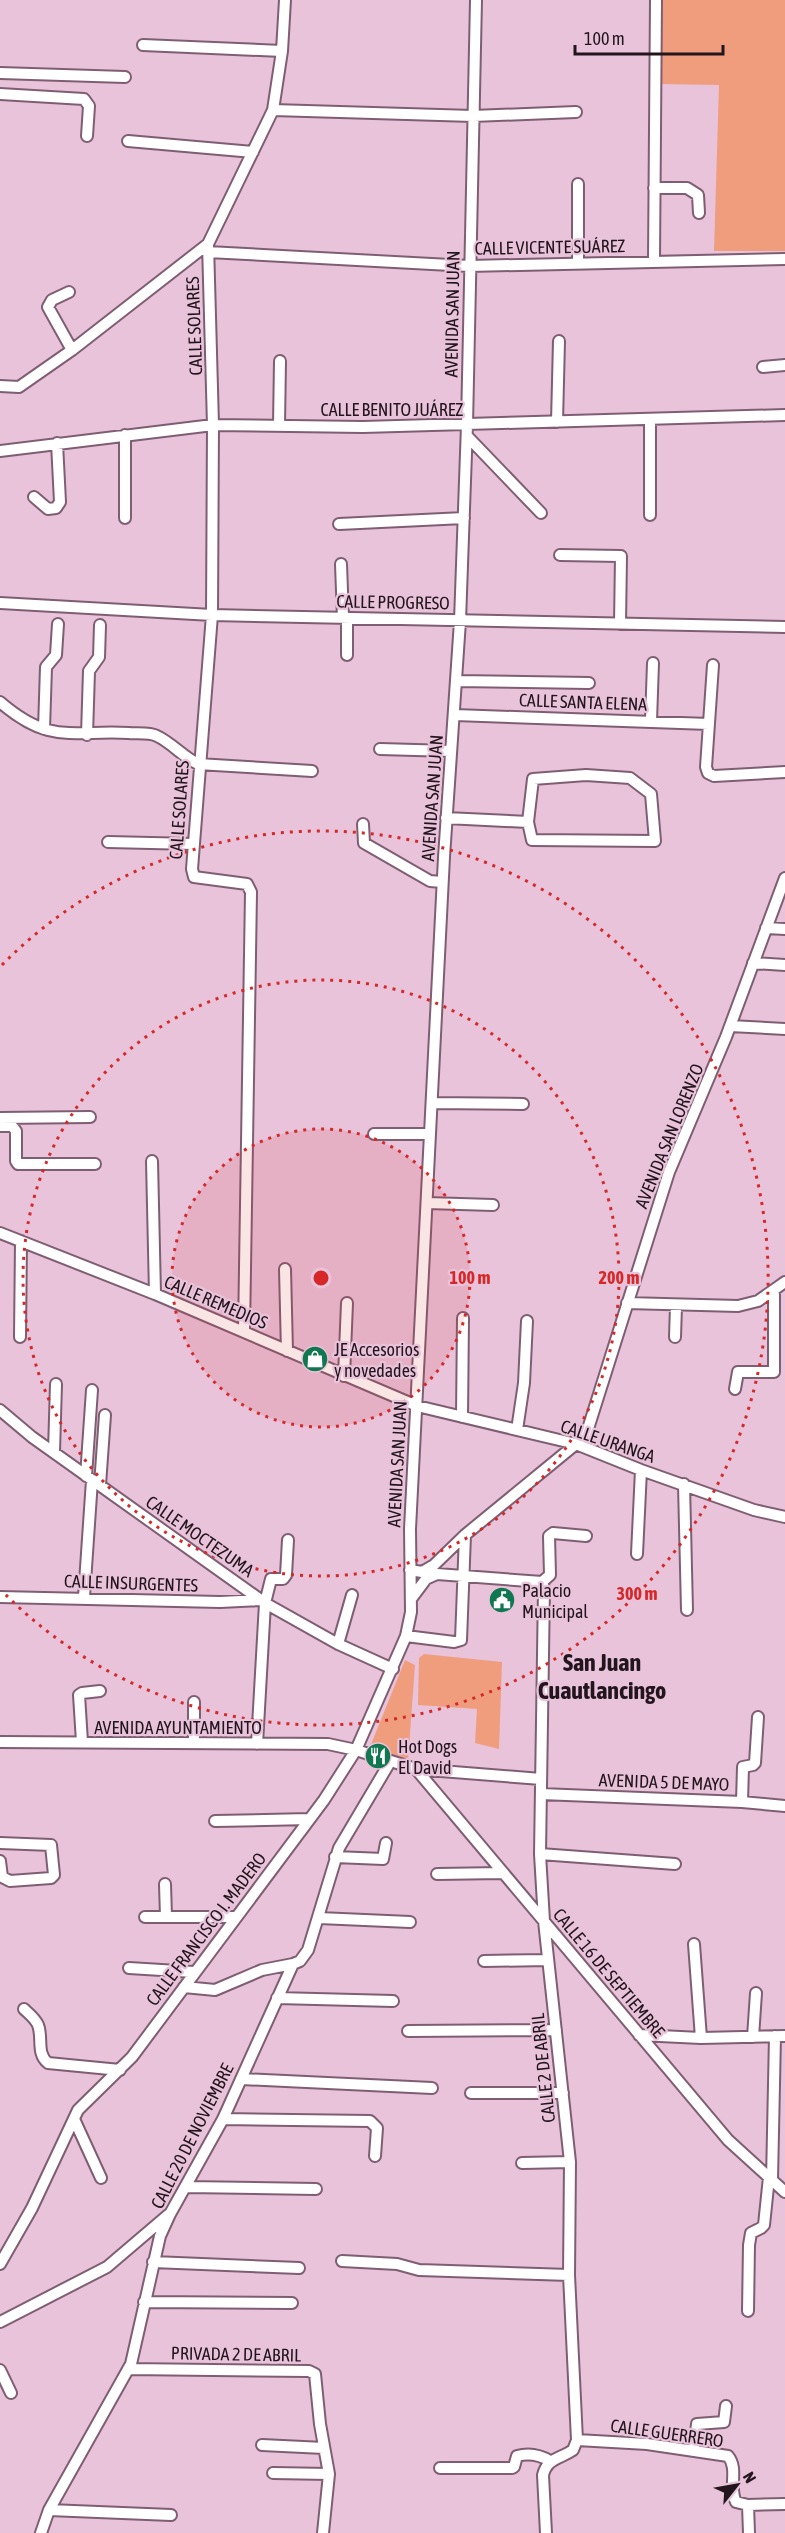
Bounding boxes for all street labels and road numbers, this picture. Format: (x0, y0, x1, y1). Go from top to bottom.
street label: CALLE VICENTE SUÁREZ (475, 235, 625, 259)
street label: AVENIDA SAN JUAN (440, 250, 464, 378)
street label: CALLE SOLARES (182, 276, 206, 376)
street label: CALLE BENITO JUÁREZ (321, 399, 463, 420)
street label: CALLE PROGRESO (336, 591, 450, 613)
street label: CALLE SANTA ELENA (519, 689, 648, 715)
street label: AVENIDA SAN JUAN (417, 734, 447, 862)
street label: CALLE SOLARES (165, 759, 193, 860)
street label: AVENIDA SAN LORENZO (630, 1061, 708, 1211)
street label: CALLE REMEDIOS (161, 1271, 271, 1333)
street label: AVENIDA SAN JUAN (383, 1400, 411, 1528)
street label: CALLE URANGA (558, 1415, 658, 1467)
street label: CALLE MOCTEZUMA (142, 1491, 258, 1581)
street label: CALLE INSURGENTES (64, 1570, 199, 1596)
street label: AVENIDA AYUNTAMIENTO (94, 1717, 262, 1738)
street label: AVENIDA 5 DE MAYO (598, 1769, 730, 1795)
street label: CALLE FRANCISCO I. MADERO (142, 1848, 270, 2010)
street label: CALLE 16 DE SEPTIEMBRE (549, 1904, 669, 2042)
street label: CALLE 2 DE ABRIL (527, 2012, 559, 2124)
street label: CALLE 20 DE NOVIEMBRE (146, 2060, 238, 2212)
street label: PRIVADA 2 DE ABRIL (171, 2342, 301, 2366)
street label: CALLE GUERRERO (609, 2415, 725, 2451)

